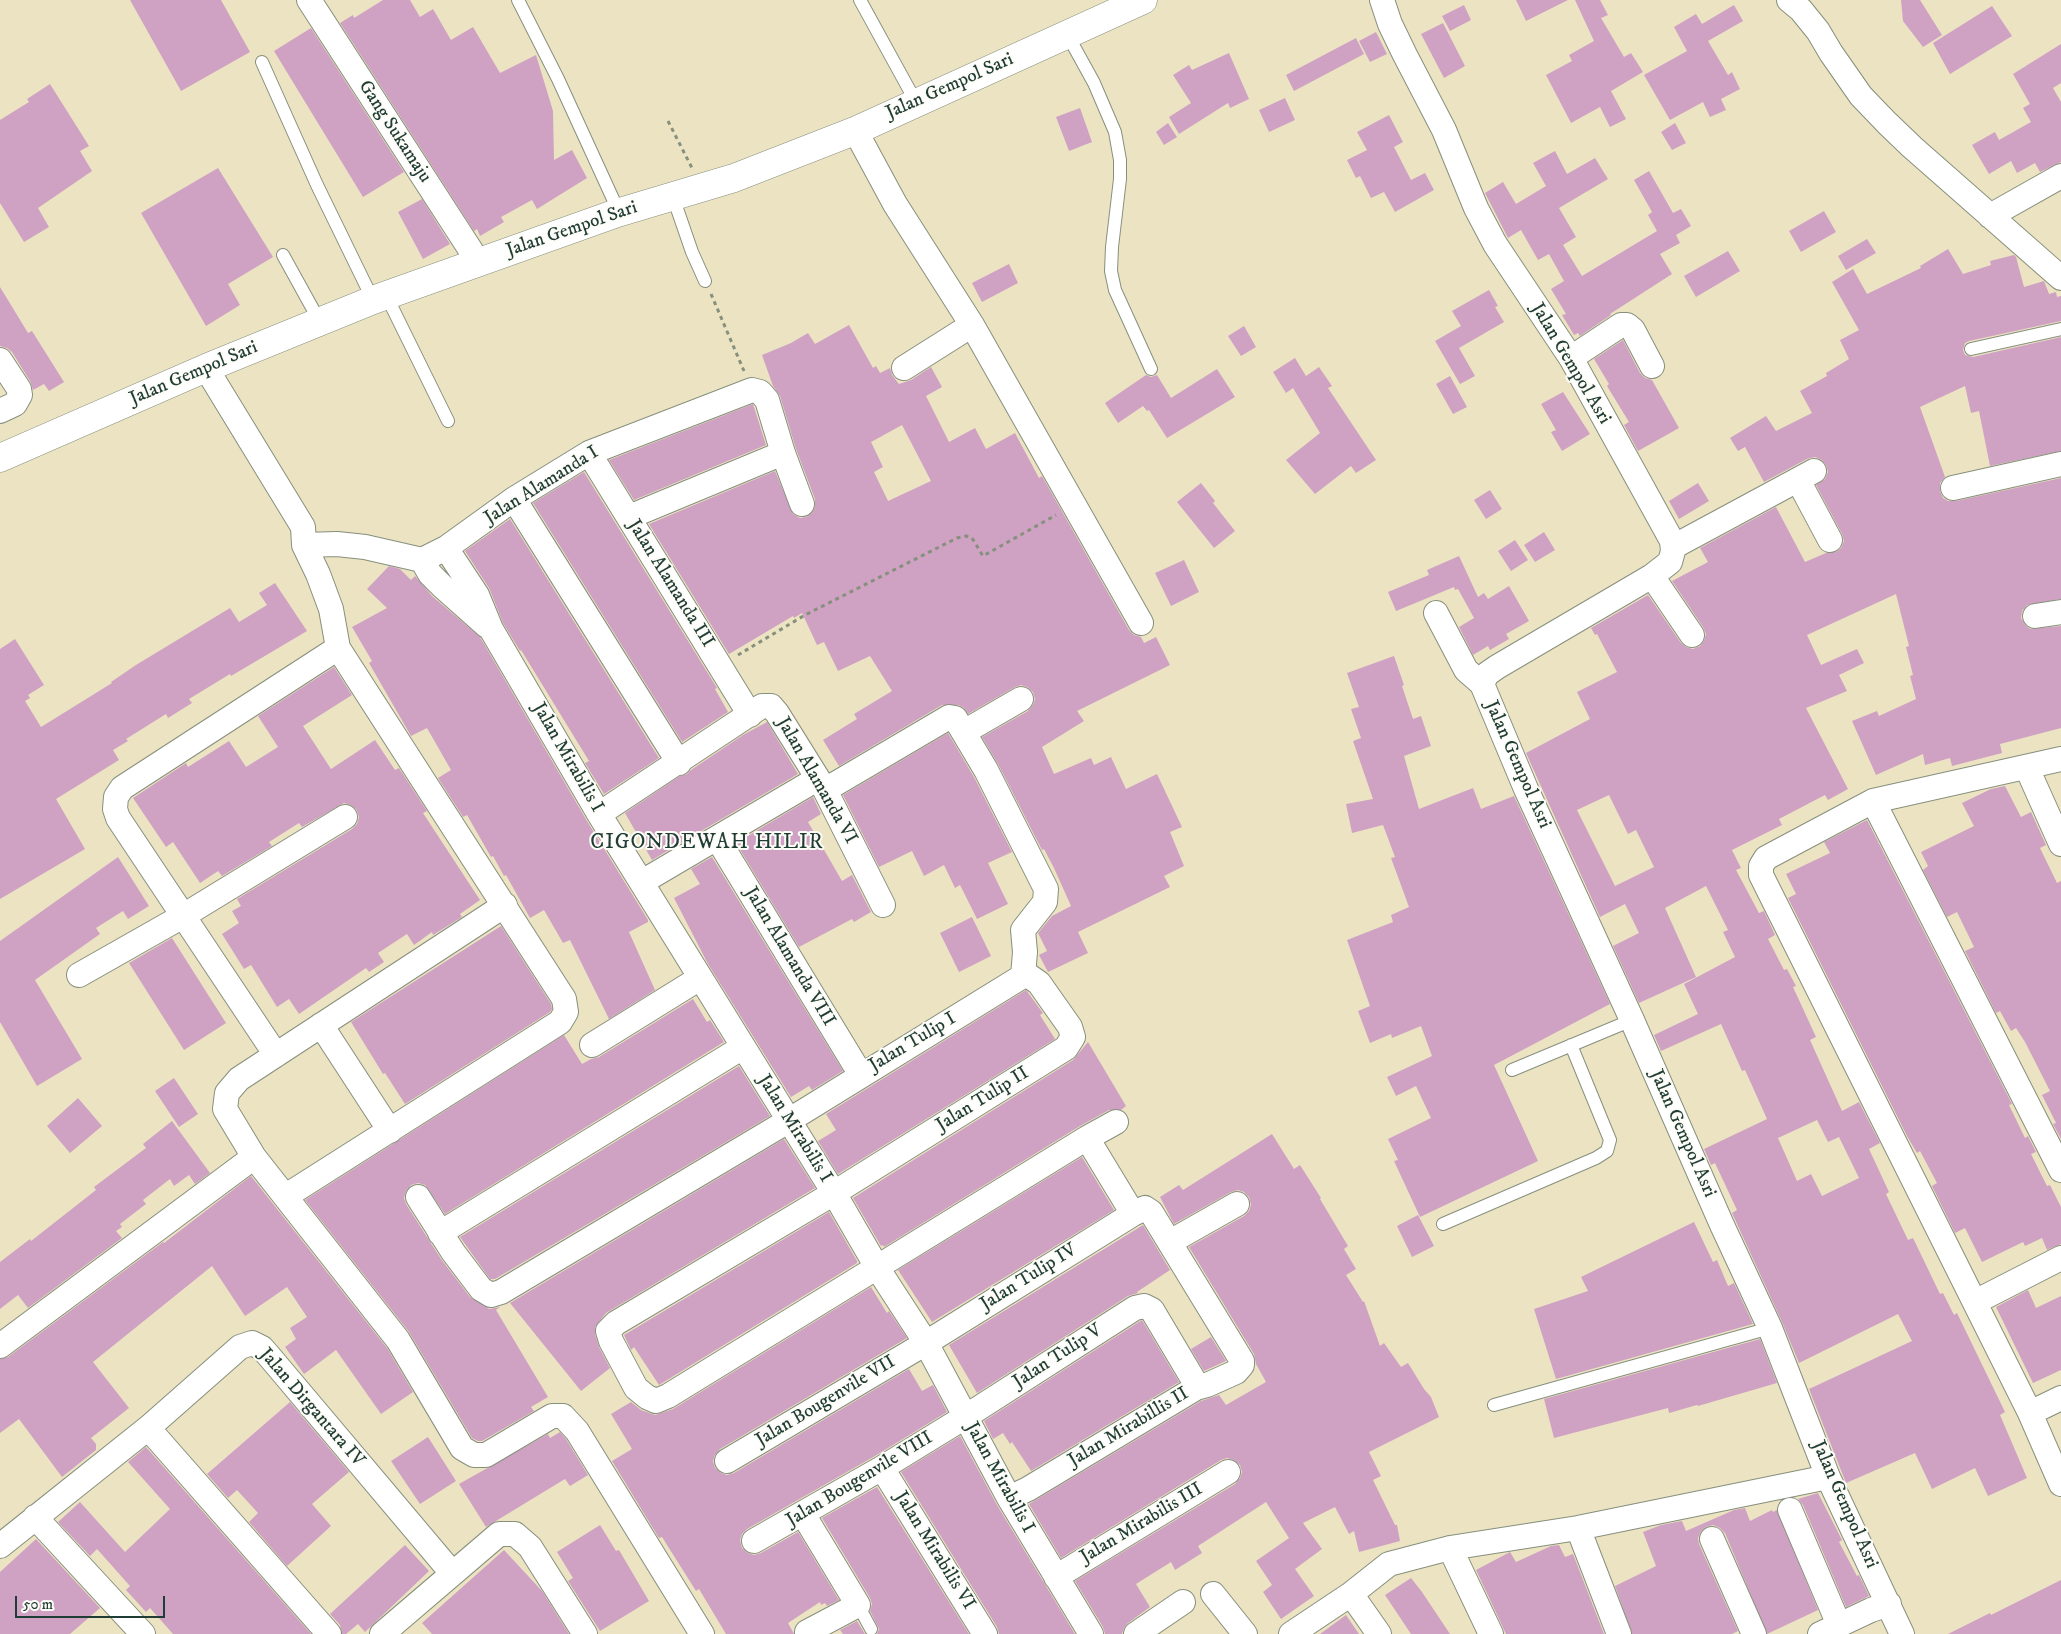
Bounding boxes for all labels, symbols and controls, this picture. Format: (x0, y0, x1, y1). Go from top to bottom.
street label: Jalan Gempol Sari (883, 49, 1017, 125)
street label: Gang Sukamaju (352, 77, 436, 187)
street label: Jalan Gempol Sari (504, 197, 640, 263)
street label: Jalan Gempol Asri (1525, 299, 1615, 429)
street label: Jalan Gempol Sari (127, 337, 261, 411)
street label: Jalan Alamanda I (481, 442, 603, 530)
street label: Jalan Alamanda III (622, 516, 718, 652)
street label: Jalan Gempol Asri (1479, 698, 1555, 832)
street label: Jalan Mirabilis I (526, 699, 608, 817)
street label: Jalan Alamanda VI (770, 714, 862, 848)
district label: CIGONDEWAH HILIR (588, 831, 826, 857)
street label: Jalan Alamanda VIII (738, 883, 840, 1031)
street label: Jalan Tulip I (865, 1008, 961, 1078)
street label: Jalan Tulip II (932, 1062, 1034, 1138)
street label: Jalan Gempol Asri (1644, 1067, 1720, 1201)
street label: Jalan Mirabilis I (752, 1071, 836, 1187)
street label: Jalan Tulip IV (977, 1239, 1081, 1317)
street label: Jalan Tulip V (1009, 1320, 1107, 1394)
street label: Jalan Dirgantara IV (253, 1344, 369, 1472)
street label: Jalan Bougenvile VII (752, 1351, 900, 1453)
street label: Jalan Mirabillis II (1065, 1383, 1193, 1473)
street label: Jalan Mirabilis I (959, 1419, 1039, 1537)
street label: Jalan Bougenvile VIII (783, 1427, 937, 1533)
street label: Jalan Gempol Asri (1806, 1438, 1882, 1572)
street label: Jalan Mirabilis III (1077, 1478, 1207, 1570)
street label: Jalan Mirabilis VI (889, 1488, 979, 1614)
scale bar (18, 1586, 168, 1618)
text: 50 m (23, 1595, 53, 1614)

